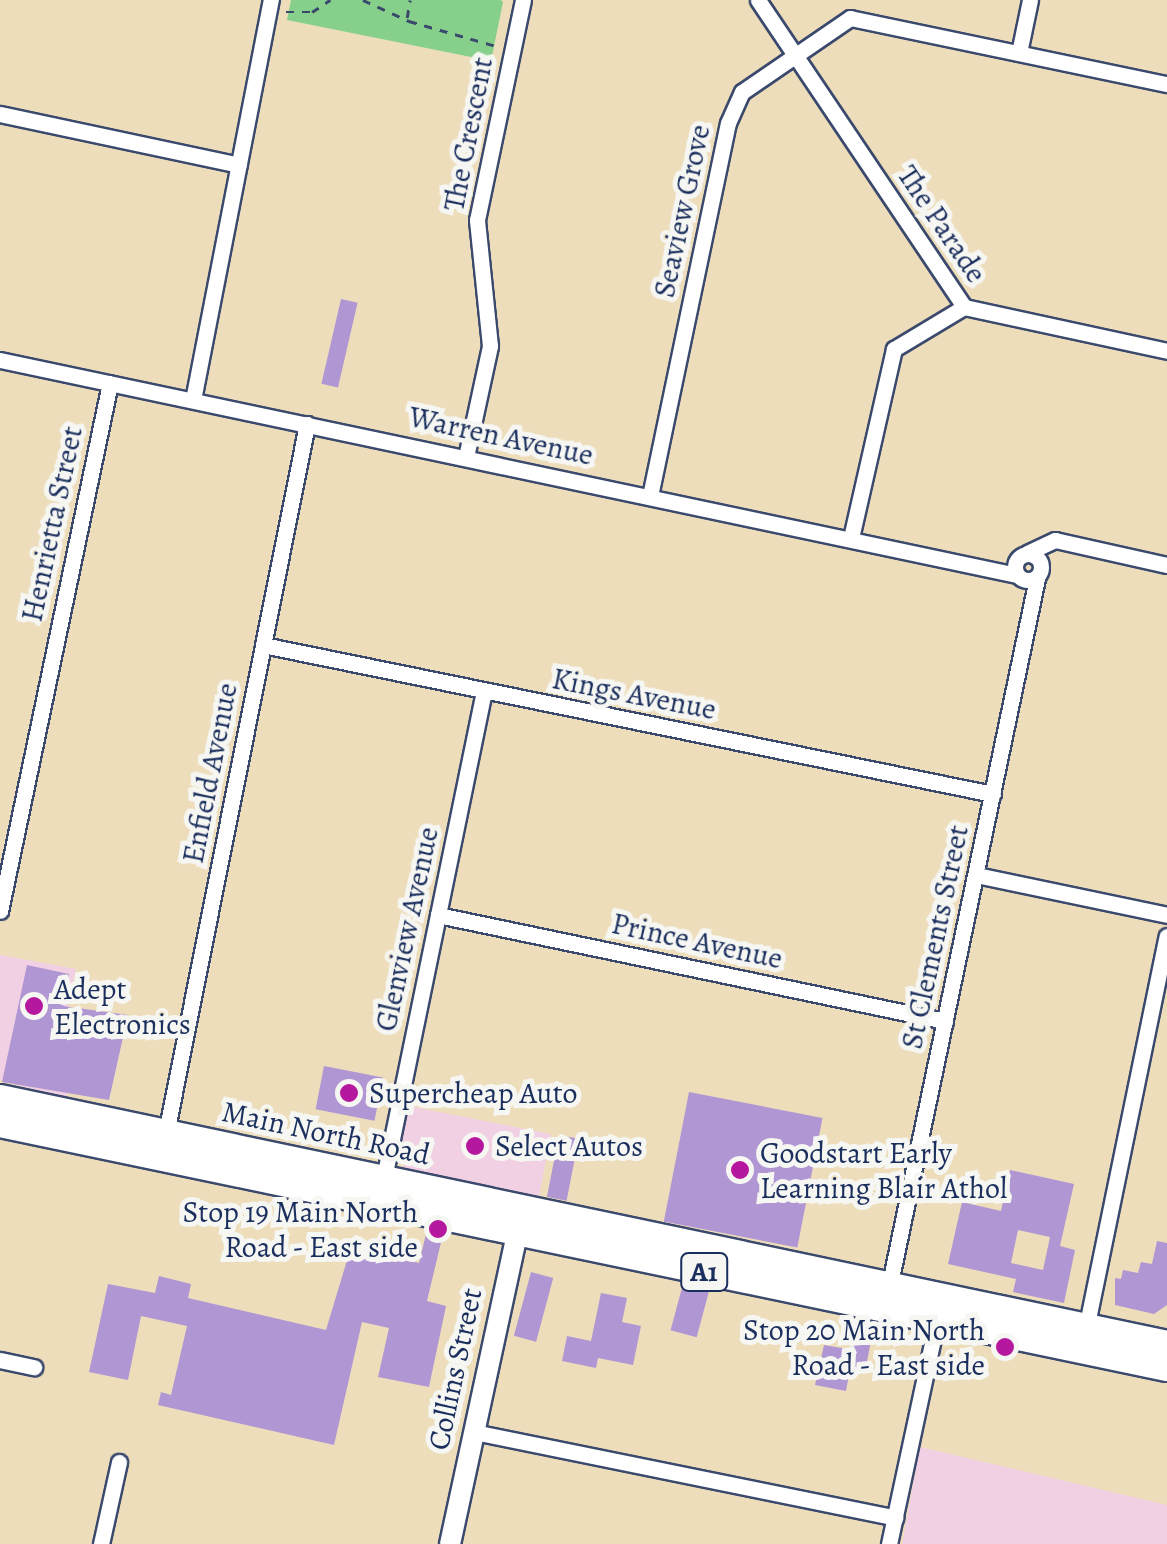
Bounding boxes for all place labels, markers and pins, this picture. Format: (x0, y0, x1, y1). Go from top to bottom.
place label: Adept Electronics (54, 971, 191, 1042)
marker: Adept Electronics (23, 995, 45, 1017)
place label: Supercheap Auto (369, 1075, 578, 1111)
marker: Supercheap Auto (338, 1082, 360, 1104)
place label: Select Autos (495, 1128, 643, 1164)
marker: Select Autos (464, 1135, 486, 1157)
place label: Goodstart Early Learning Blair Athol (760, 1135, 1007, 1206)
marker: Goodstart Early Learning Blair Athol (729, 1159, 751, 1181)
place label: Stop 19 Main North Road - East side (182, 1194, 418, 1264)
marker: Stop 19 Main North Road - East side (427, 1218, 449, 1240)
place label: Stop 20 Main North Road - East side (743, 1312, 985, 1382)
marker: Stop 20 Main North Road - East side (994, 1336, 1016, 1358)

